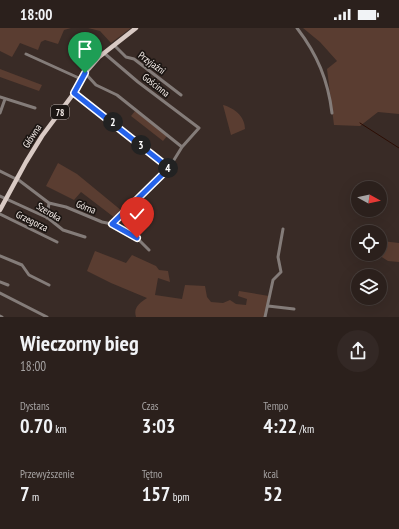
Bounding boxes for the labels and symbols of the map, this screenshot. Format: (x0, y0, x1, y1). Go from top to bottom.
pin (68, 32, 102, 73)
street label: Przyjaźni (136, 49, 168, 77)
street label: Gościnna (140, 70, 172, 100)
road number: 78 (51, 105, 69, 119)
pin: 2 (103, 112, 123, 132)
street label: Główna (20, 122, 44, 150)
pin: 3 (131, 135, 151, 155)
pin: 4 (158, 158, 178, 178)
north arrow (351, 181, 387, 217)
street label: Górna (74, 197, 98, 217)
pin (120, 197, 154, 238)
street label: Szeroka (34, 200, 64, 224)
street label: Grzegorza (14, 208, 50, 234)

